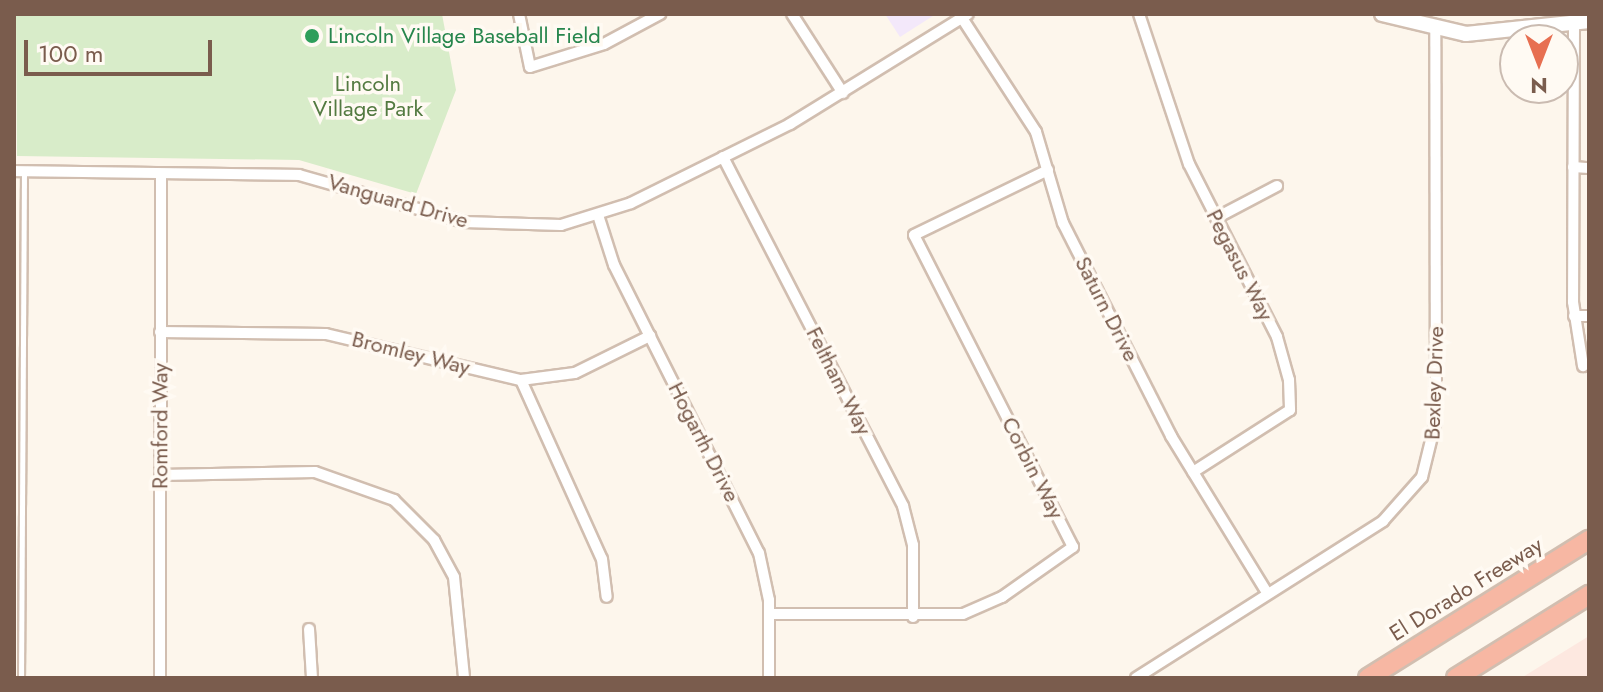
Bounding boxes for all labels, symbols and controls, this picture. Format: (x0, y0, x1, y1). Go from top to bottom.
place label: Lincoln Village Baseball Field (328, 23, 601, 49)
scale bar (28, 24, 216, 74)
north arrow (1499, 24, 1579, 104)
marker: Lincoln Village Baseball Field (303, 27, 321, 45)
text: 100 m (38, 36, 104, 71)
park label: Lincoln Village Park (313, 70, 423, 122)
text: N (1530, 70, 1548, 102)
street label: Vanguard Drive (325, 168, 471, 234)
street label: Pegasus Way (1201, 205, 1279, 325)
street label: Saturn Drive (1069, 252, 1145, 366)
street label: Feltham Way (801, 323, 877, 439)
street label: Bromley Way (349, 326, 473, 380)
street label: Bexley Drive (1419, 326, 1449, 440)
street label: Romford Way (147, 363, 173, 489)
street label: Hogarth Drive (663, 378, 745, 506)
street label: Corbin Way (996, 413, 1070, 523)
street label: El Dorado Freeway (1385, 531, 1547, 647)

